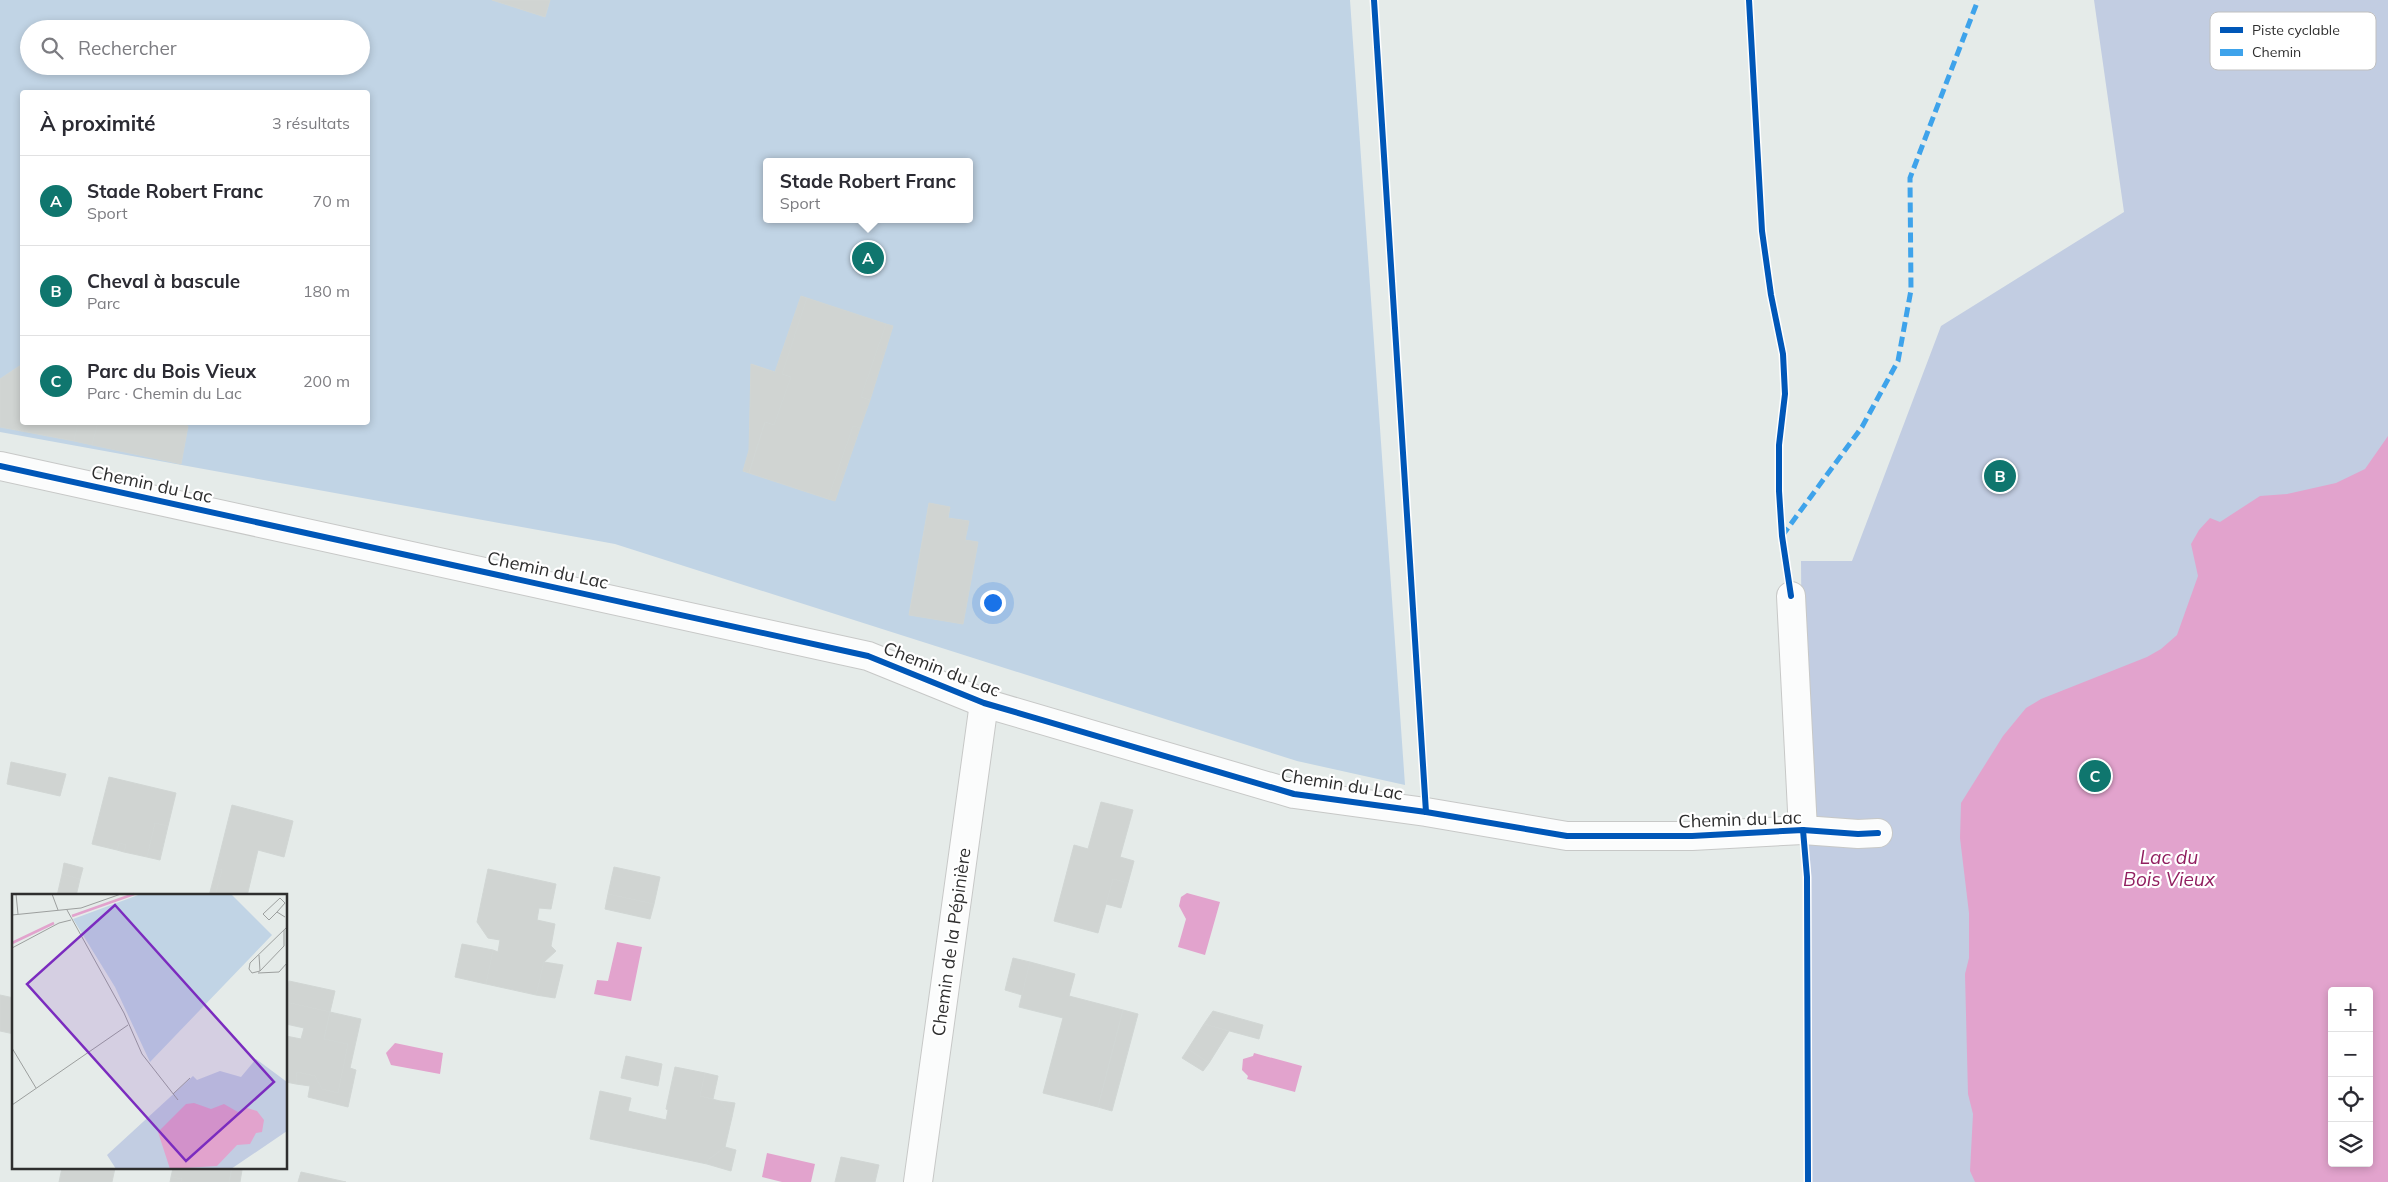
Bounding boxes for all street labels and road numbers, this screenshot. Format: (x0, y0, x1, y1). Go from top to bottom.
street label: Chemin du Lac (89, 460, 215, 508)
street label: Chemin du Lac (485, 546, 611, 594)
street label: Chemin du Lac (880, 636, 1004, 702)
street label: Chemin du Lac (1279, 763, 1405, 805)
street label: Chemin du Lac (1678, 805, 1802, 833)
street label: Chemin de la Pépinière (926, 846, 976, 1038)

